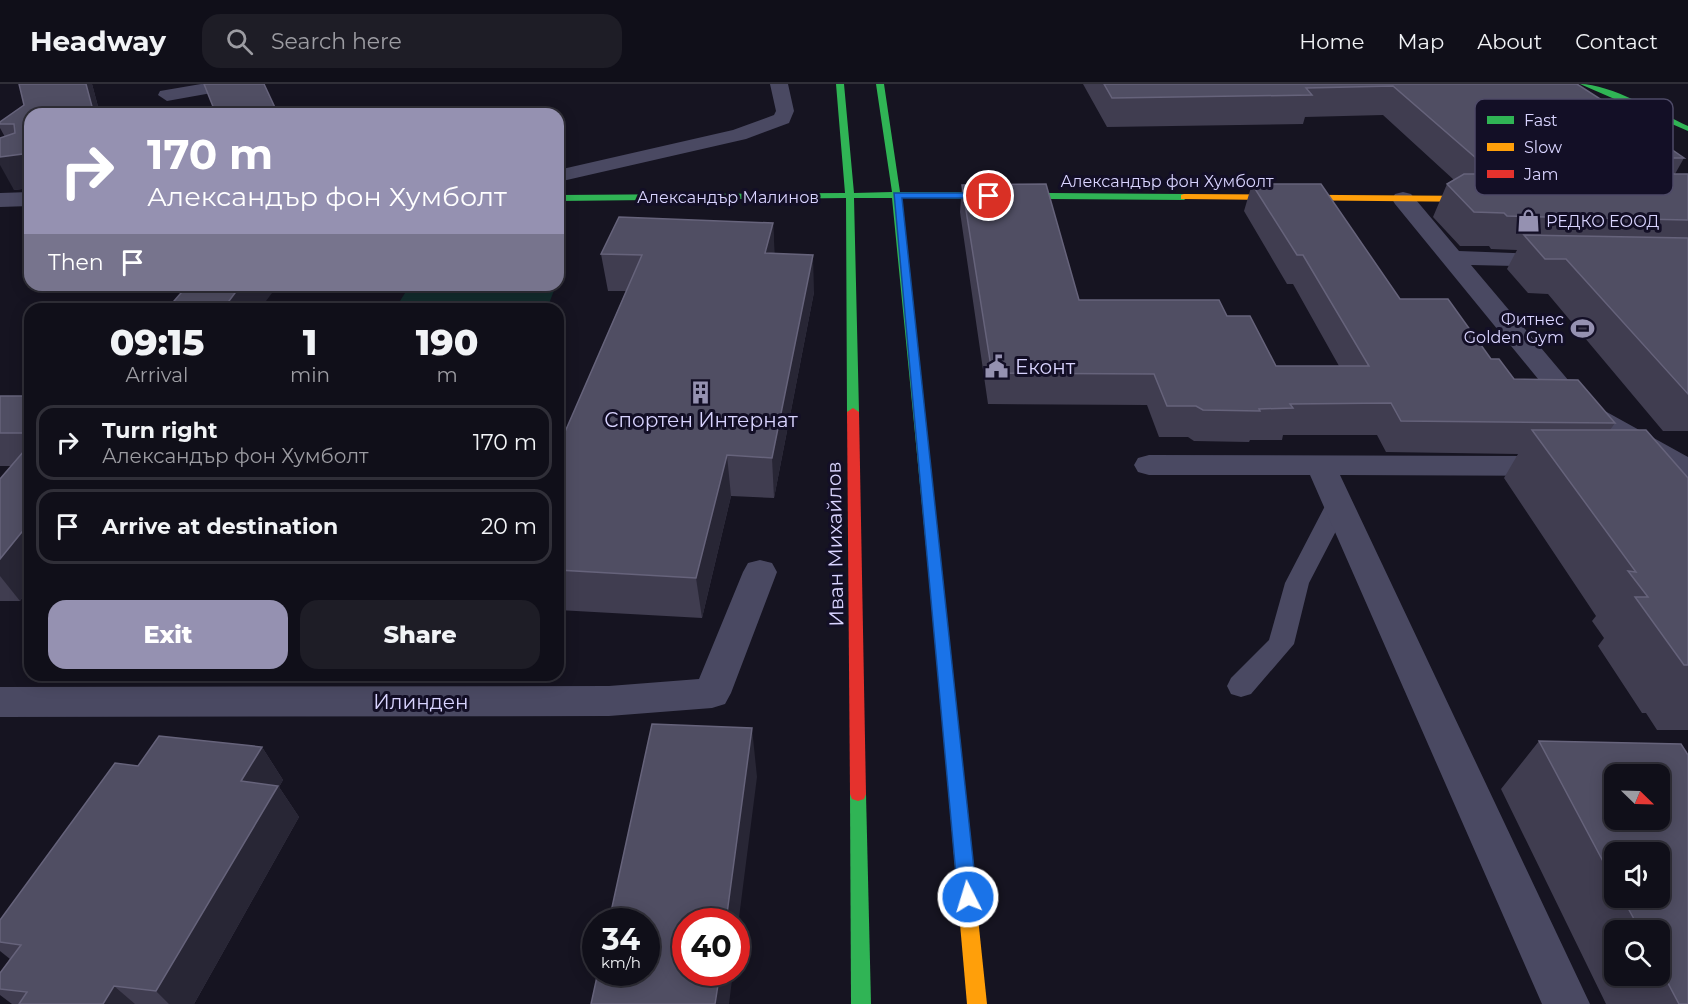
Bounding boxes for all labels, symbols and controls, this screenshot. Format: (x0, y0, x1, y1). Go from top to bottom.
search box (202, 14, 622, 68)
text: Headway (30, 24, 166, 58)
icon: search (223, 25, 256, 58)
text: Search here (271, 28, 402, 55)
text: Home (1299, 29, 1364, 54)
text: Map (1397, 29, 1444, 54)
text: About (1477, 29, 1542, 54)
text: Contact (1575, 29, 1658, 54)
legend (1475, 99, 1673, 195)
text: Fast (1524, 111, 1558, 130)
text: 170 m (147, 128, 273, 180)
icon: right (48, 132, 126, 210)
text: Slow (1524, 138, 1562, 157)
text: Jam (1523, 165, 1558, 184)
pin (963, 170, 1014, 221)
street label: Александър фон Хумболт (1060, 172, 1274, 191)
icon: arrive (972, 179, 1005, 212)
text: Александър фон Хумболт (147, 180, 507, 213)
street label: Александър Малинов (637, 188, 819, 207)
shop icon: РЕДКО ЕООД (1515, 208, 1541, 234)
place label: РЕДКО ЕООД (1546, 212, 1659, 231)
icon: arrive (116, 246, 149, 279)
text: Then (48, 249, 104, 276)
place label: Фитнес Golden Gym (1464, 310, 1564, 347)
sports icon: Фитнес Golden Gym (1569, 315, 1595, 341)
text: 09:15 (110, 320, 204, 364)
text: 1 (303, 320, 317, 364)
text: 190 (416, 320, 478, 364)
public building icon: Еконт (984, 354, 1010, 380)
place label: Еконт (1015, 355, 1076, 379)
text: Arrival (125, 363, 189, 387)
text: min (290, 363, 330, 387)
text: m (436, 363, 458, 387)
building icon: Спортен Интернат (688, 379, 714, 405)
place label: Спортен Интернат (604, 408, 798, 432)
text: Turn right (102, 417, 217, 444)
icon: right (51, 426, 84, 459)
text: 170 m (473, 429, 537, 456)
text: Александър фон Хумболт (102, 444, 369, 468)
street label: Иван Михайлов (822, 461, 848, 627)
icon: arrive (51, 510, 84, 543)
text: Arrive at destination (102, 513, 338, 540)
text: 20 m (481, 513, 537, 540)
button: Exit (48, 600, 288, 669)
button: Share (300, 600, 540, 669)
street label: Илинден (373, 690, 469, 714)
north arrow (1604, 764, 1670, 830)
map controls (1604, 764, 1670, 986)
button: sound (1604, 842, 1670, 908)
position arrow (936, 865, 1000, 929)
speed limit sign: 40 (672, 908, 750, 986)
button: search (1604, 920, 1670, 986)
text: 34 (602, 921, 640, 958)
text: km/h (601, 953, 641, 972)

